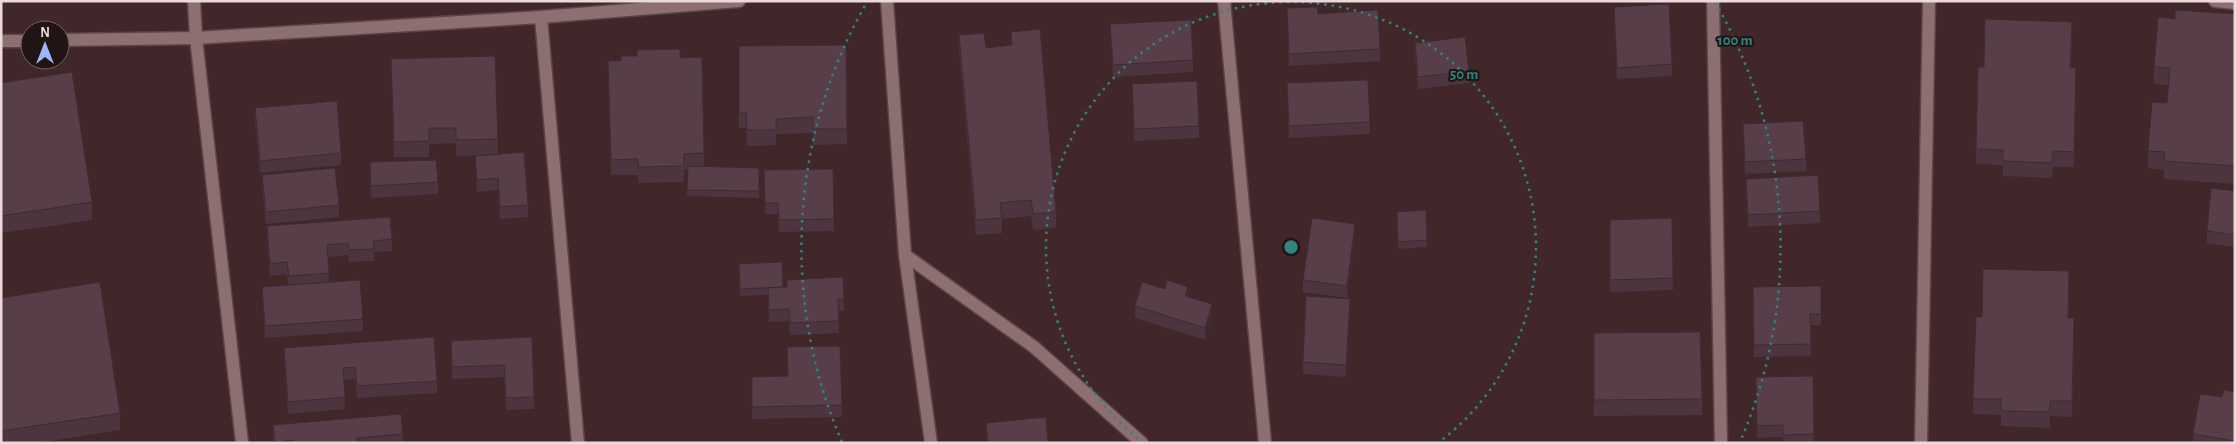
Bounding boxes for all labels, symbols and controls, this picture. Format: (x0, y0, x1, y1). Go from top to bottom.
north arrow (20, 20, 70, 70)
text: N (40, 26, 50, 40)
text: 100 m (1717, 33, 1753, 48)
text: 50 m (1450, 67, 1478, 82)
centre of rings (1282, 238, 1300, 256)

